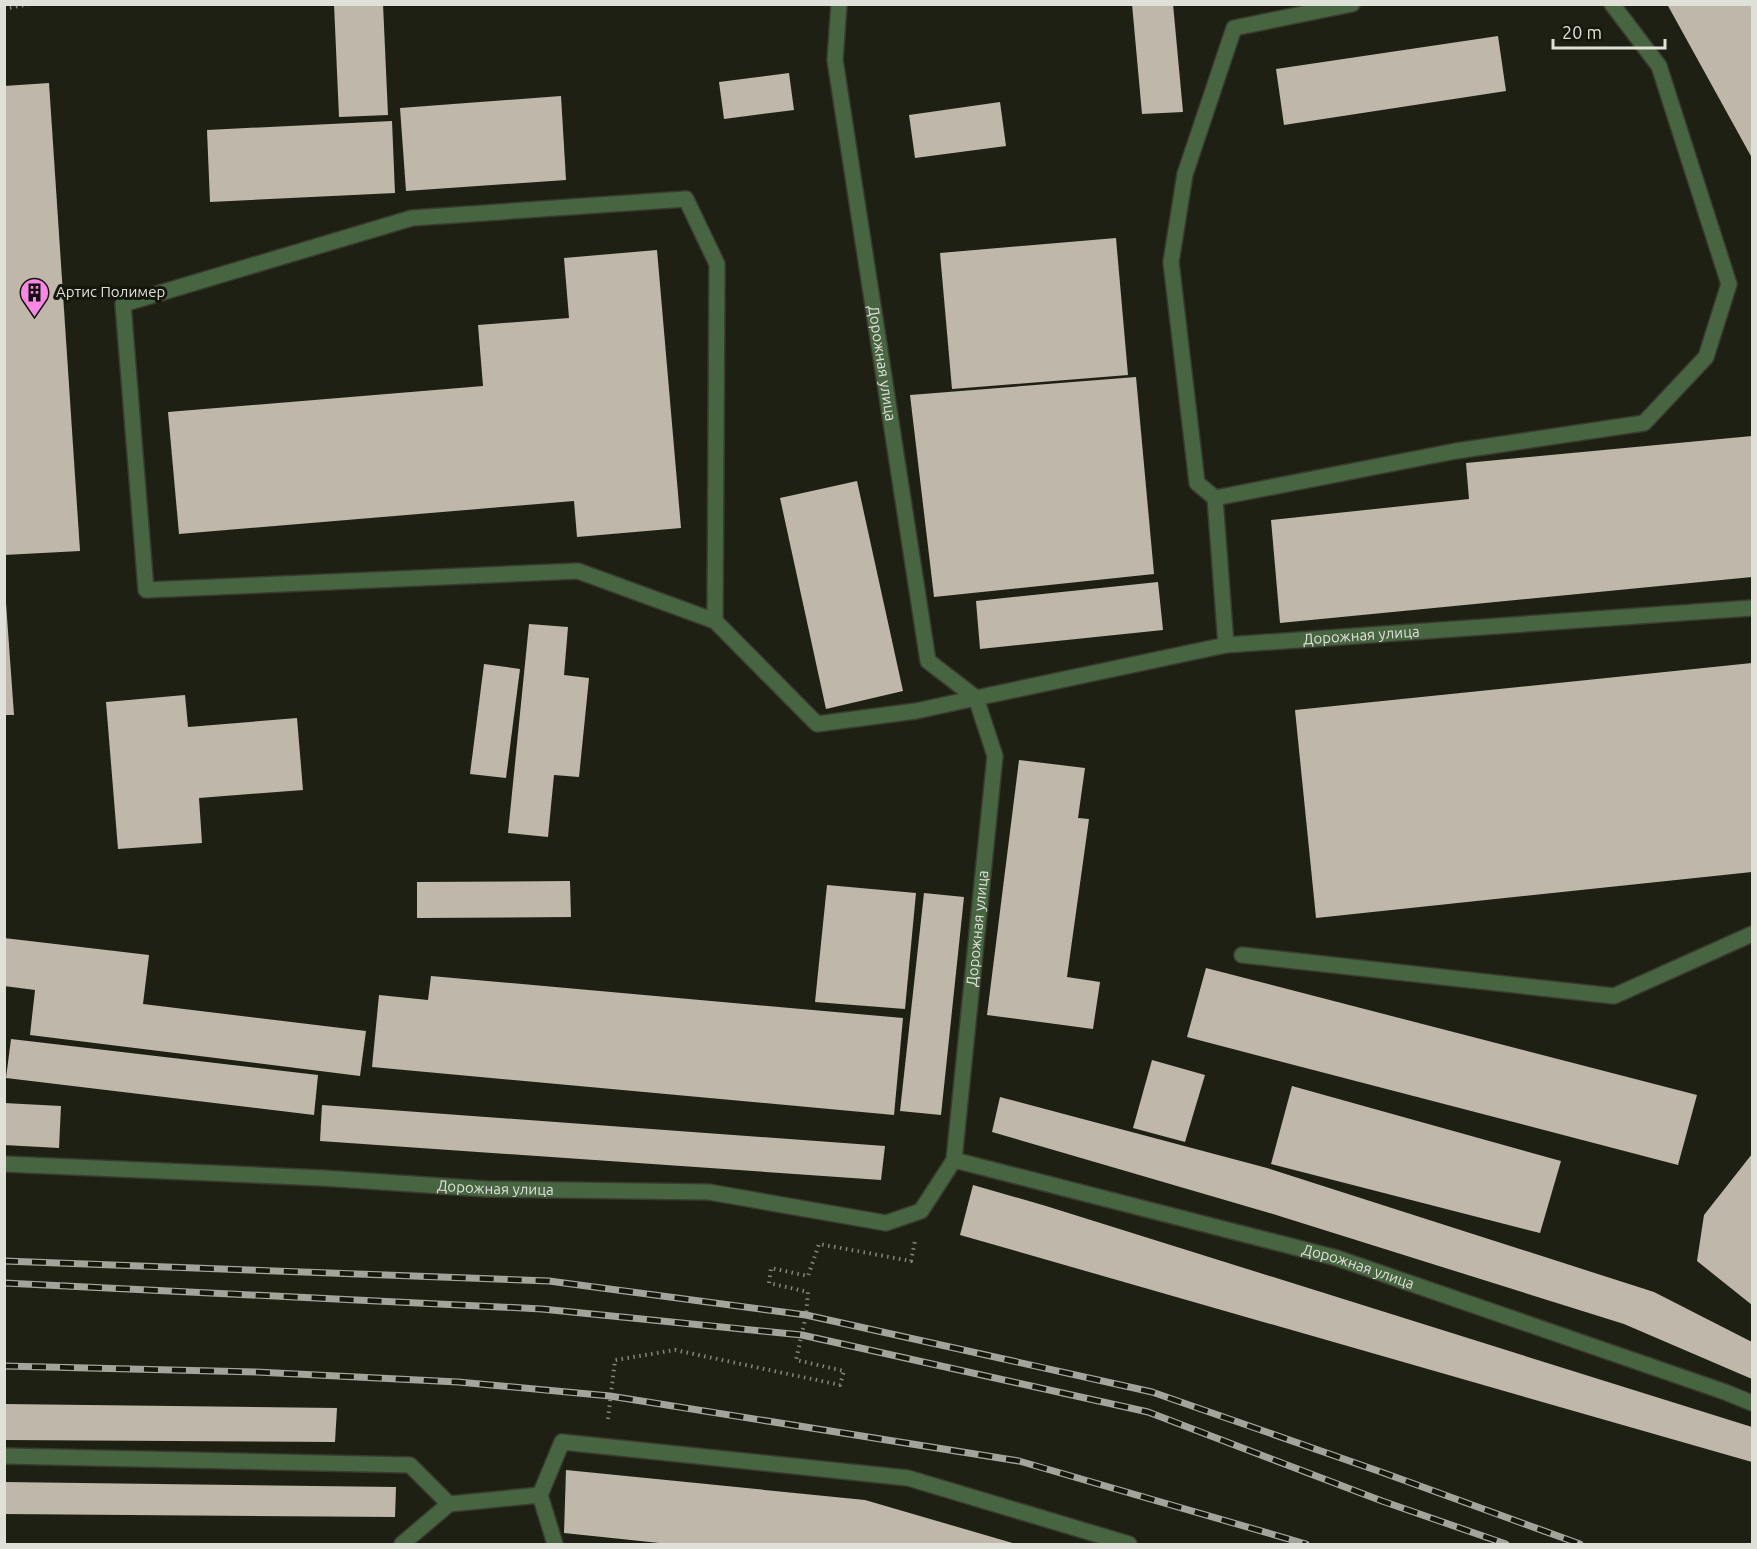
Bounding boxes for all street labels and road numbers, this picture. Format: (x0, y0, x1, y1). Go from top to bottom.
street label: Дорожная улица (865, 304, 900, 422)
street label: Дорожная улица (1302, 622, 1420, 648)
street label: Дорожная улица (963, 869, 991, 987)
street label: Дорожная улица (436, 1177, 554, 1198)
street label: Дорожная улица (1300, 1240, 1417, 1292)

